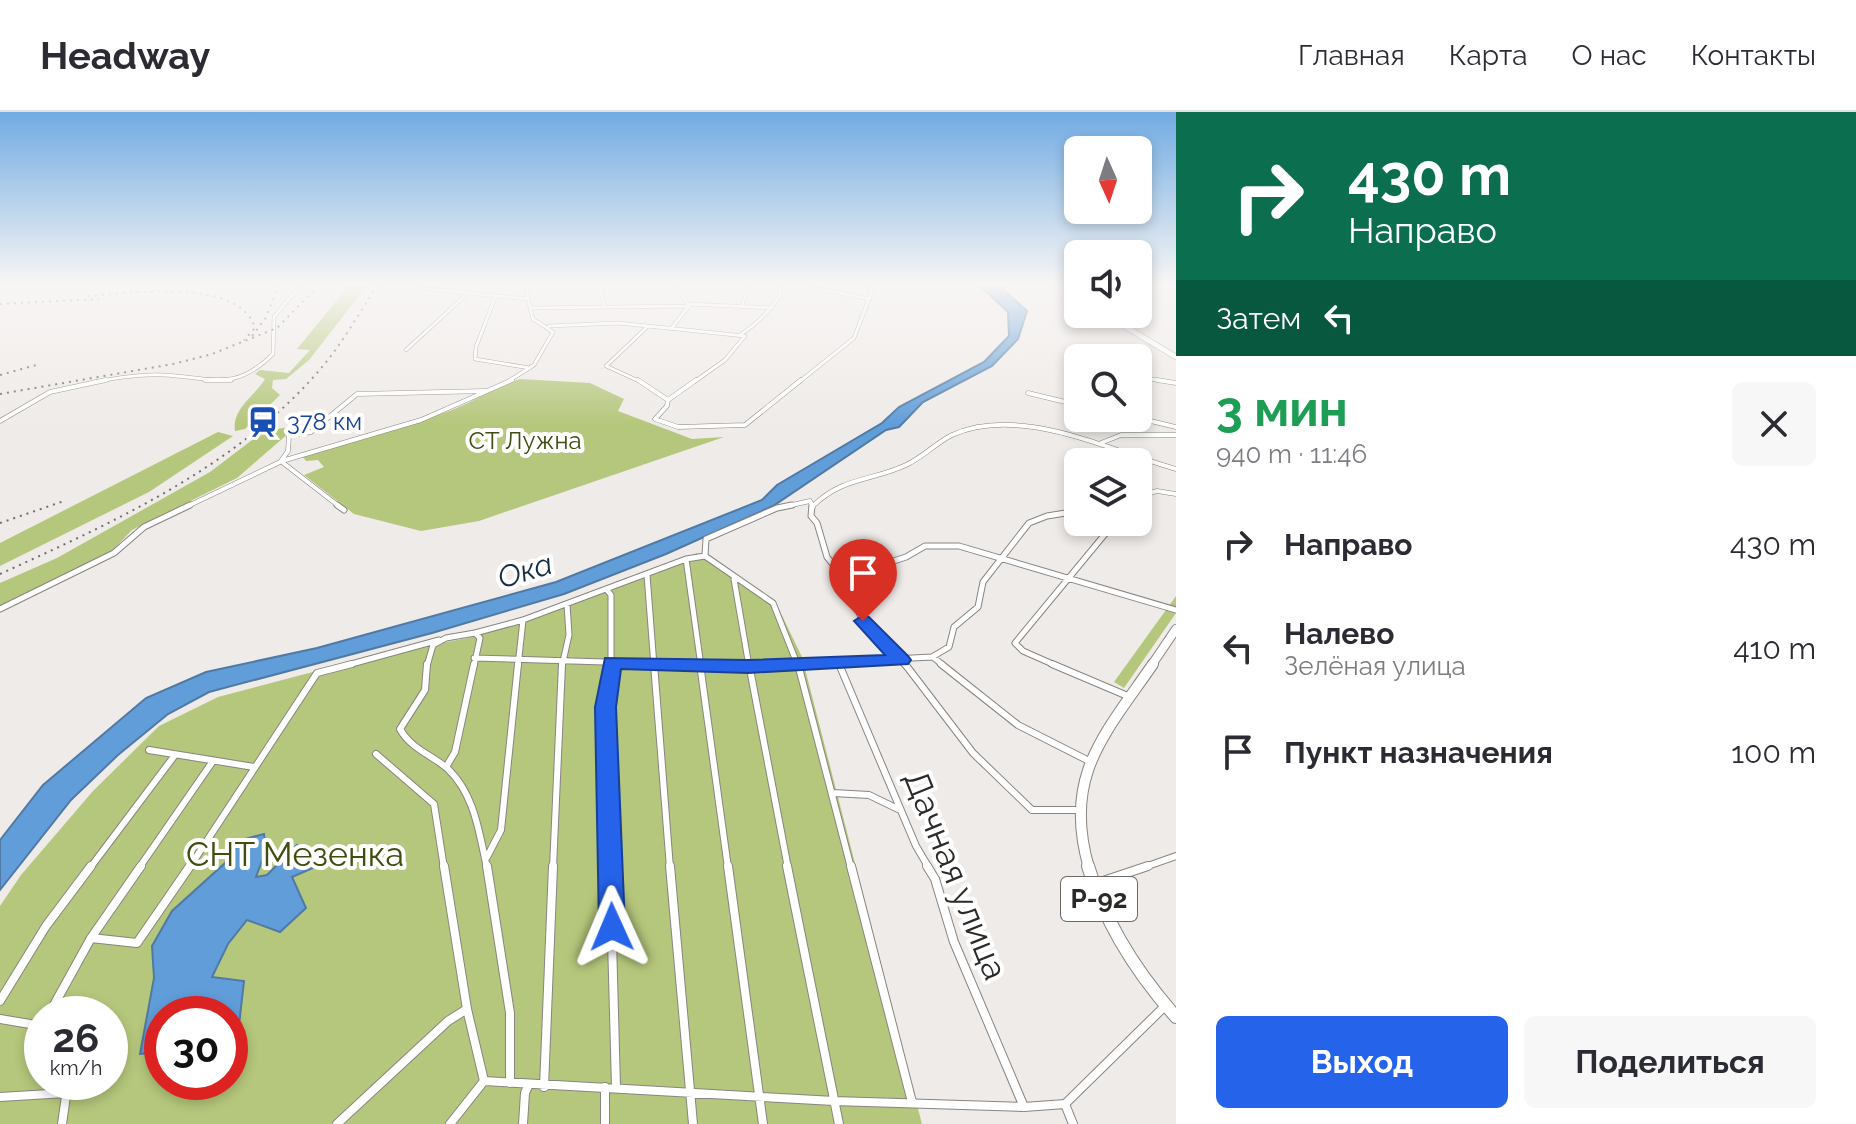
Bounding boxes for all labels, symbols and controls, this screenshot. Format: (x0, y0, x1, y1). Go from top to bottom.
text: Headway (40, 33, 210, 78)
text: Главная (1298, 39, 1405, 72)
text: Карта (1449, 39, 1528, 72)
text: О нас (1572, 39, 1647, 72)
text: Контакты (1691, 39, 1816, 72)
north arrow (1064, 136, 1152, 224)
map controls (1064, 136, 1152, 536)
text: 430 m (1348, 142, 1511, 208)
icon: right (1216, 144, 1320, 248)
text: Направо (1348, 209, 1497, 251)
button: sound (1064, 240, 1152, 328)
icon: left (1317, 296, 1361, 340)
text: Затем (1216, 301, 1301, 336)
button: search (1064, 344, 1152, 432)
text: 3 мин (1216, 381, 1348, 437)
button: close (1732, 382, 1816, 466)
station icon: 378 км (246, 405, 280, 439)
place label: 378 км (287, 407, 362, 436)
park label: СТ Лужна (469, 426, 581, 455)
text: 940 m · 11:46 (1216, 439, 1367, 469)
button: layers (1064, 448, 1152, 536)
icon: right (1216, 522, 1260, 566)
text: Направо (1284, 527, 1413, 562)
text: 430 m (1730, 527, 1816, 562)
pin (829, 539, 897, 621)
water label: Ока (493, 546, 557, 595)
icon: arrive (841, 551, 885, 595)
text: Налево (1284, 616, 1394, 651)
icon: left (1216, 626, 1260, 670)
text: 410 m (1733, 631, 1816, 666)
text: Зелёная улица (1284, 651, 1466, 681)
icon: arrive (1216, 730, 1260, 774)
text: Пункт назначения (1284, 735, 1553, 770)
text: 100 m (1731, 735, 1816, 770)
street label: Дачная улица (896, 765, 1016, 985)
park label: СНТ Мезенка (186, 834, 404, 874)
road number: Р-92 (1061, 877, 1137, 921)
position arrow (570, 885, 654, 969)
speed limit sign: 30 (144, 996, 248, 1100)
text: 26 (53, 1014, 99, 1061)
button: Выход (1216, 1016, 1508, 1108)
button: Поделиться (1524, 1016, 1816, 1108)
text: km/h (50, 1056, 102, 1080)

